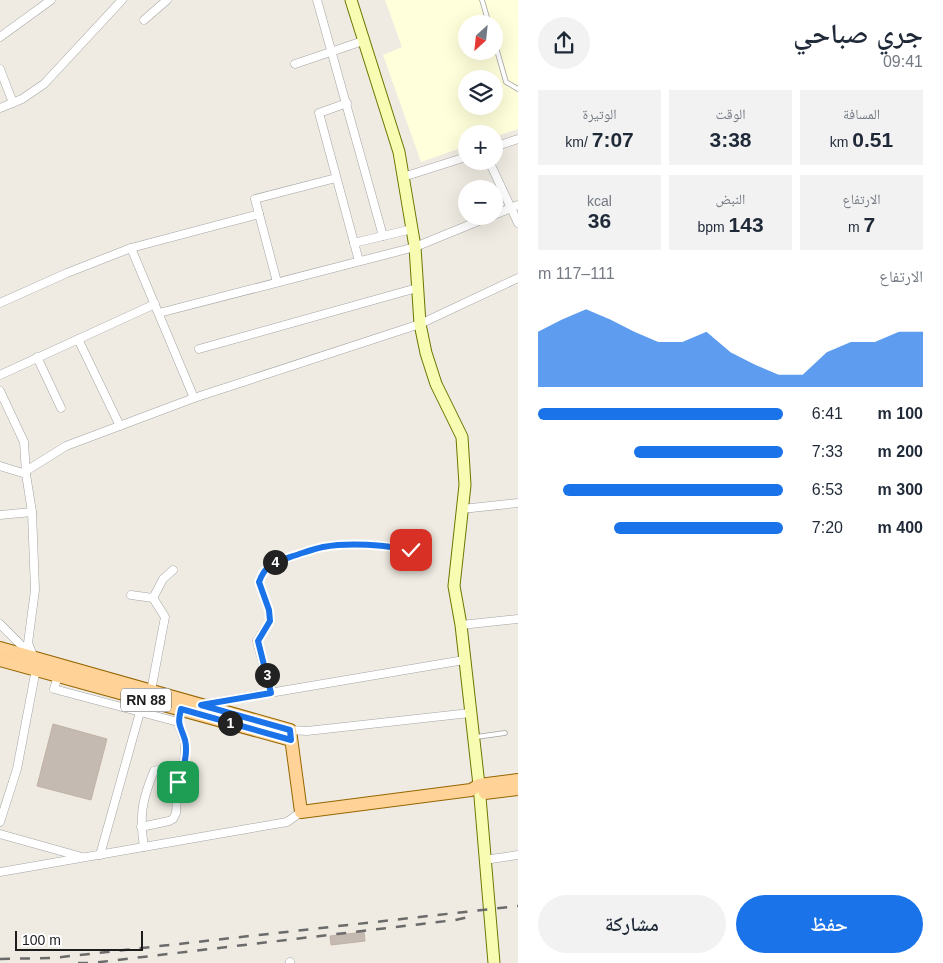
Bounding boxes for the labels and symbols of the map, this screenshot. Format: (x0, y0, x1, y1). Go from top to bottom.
north arrow (458, 15, 502, 60)
pin (390, 529, 432, 571)
pin: 4 (262, 550, 288, 574)
pin: 3 (254, 662, 280, 688)
road number: RN 88 (121, 688, 171, 712)
pin: 1 (218, 710, 242, 736)
pin (157, 761, 199, 803)
scale bar (15, 928, 142, 951)

